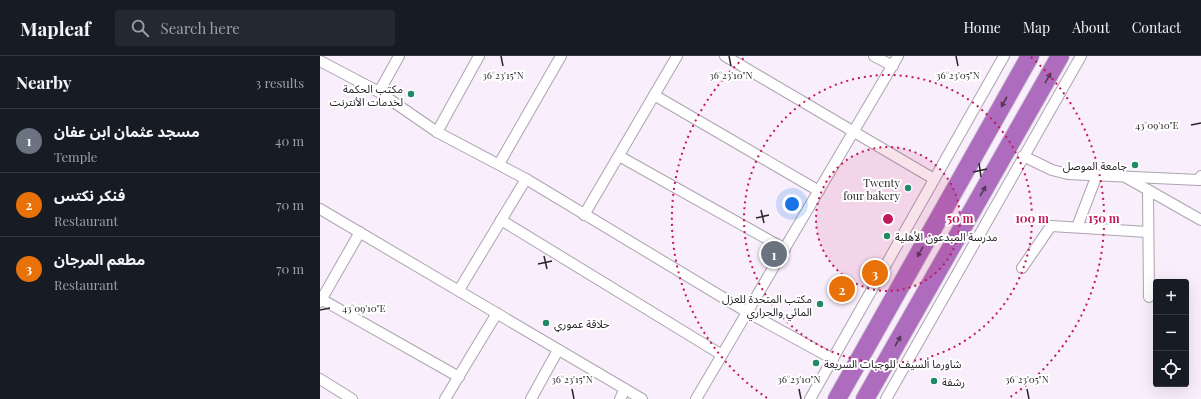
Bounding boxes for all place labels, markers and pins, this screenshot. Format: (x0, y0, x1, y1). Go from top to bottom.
place label: مكتب الحكمة لخدمات الأنترنت (330, 81, 403, 109)
marker: مكتب الحكمة لخدمات الأنترنت (406, 89, 416, 99)
place label: جامعة الموصل (1063, 158, 1128, 173)
marker: جامعة الموصل (1130, 160, 1140, 170)
place label: Twenty four bakery (843, 175, 900, 203)
marker: Twenty four bakery (903, 183, 913, 193)
centre of rings (881, 212, 895, 226)
place label: مدرسة المبدعون الأهلية (895, 229, 998, 244)
marker: مدرسة المبدعون الأهلية (882, 231, 892, 241)
pin: 1 (761, 239, 787, 269)
pin: 3 (862, 258, 888, 288)
pin: 2 (829, 274, 855, 304)
place label: مكتب المتحدة للعزل المائي والحراري (722, 291, 812, 321)
marker: مكتب المتحدة للعزل المائي والحراري (815, 299, 825, 309)
place label: حلاقة عموري (554, 316, 610, 333)
marker: حلاقة عموري (541, 318, 551, 328)
place label: شاورما ألسيف للوجبات السريعة (824, 356, 962, 371)
marker: شاورما ألسيف للوجبات السريعة (811, 358, 821, 368)
place label: رشفة (942, 374, 965, 389)
marker: رشفة (929, 376, 939, 386)

